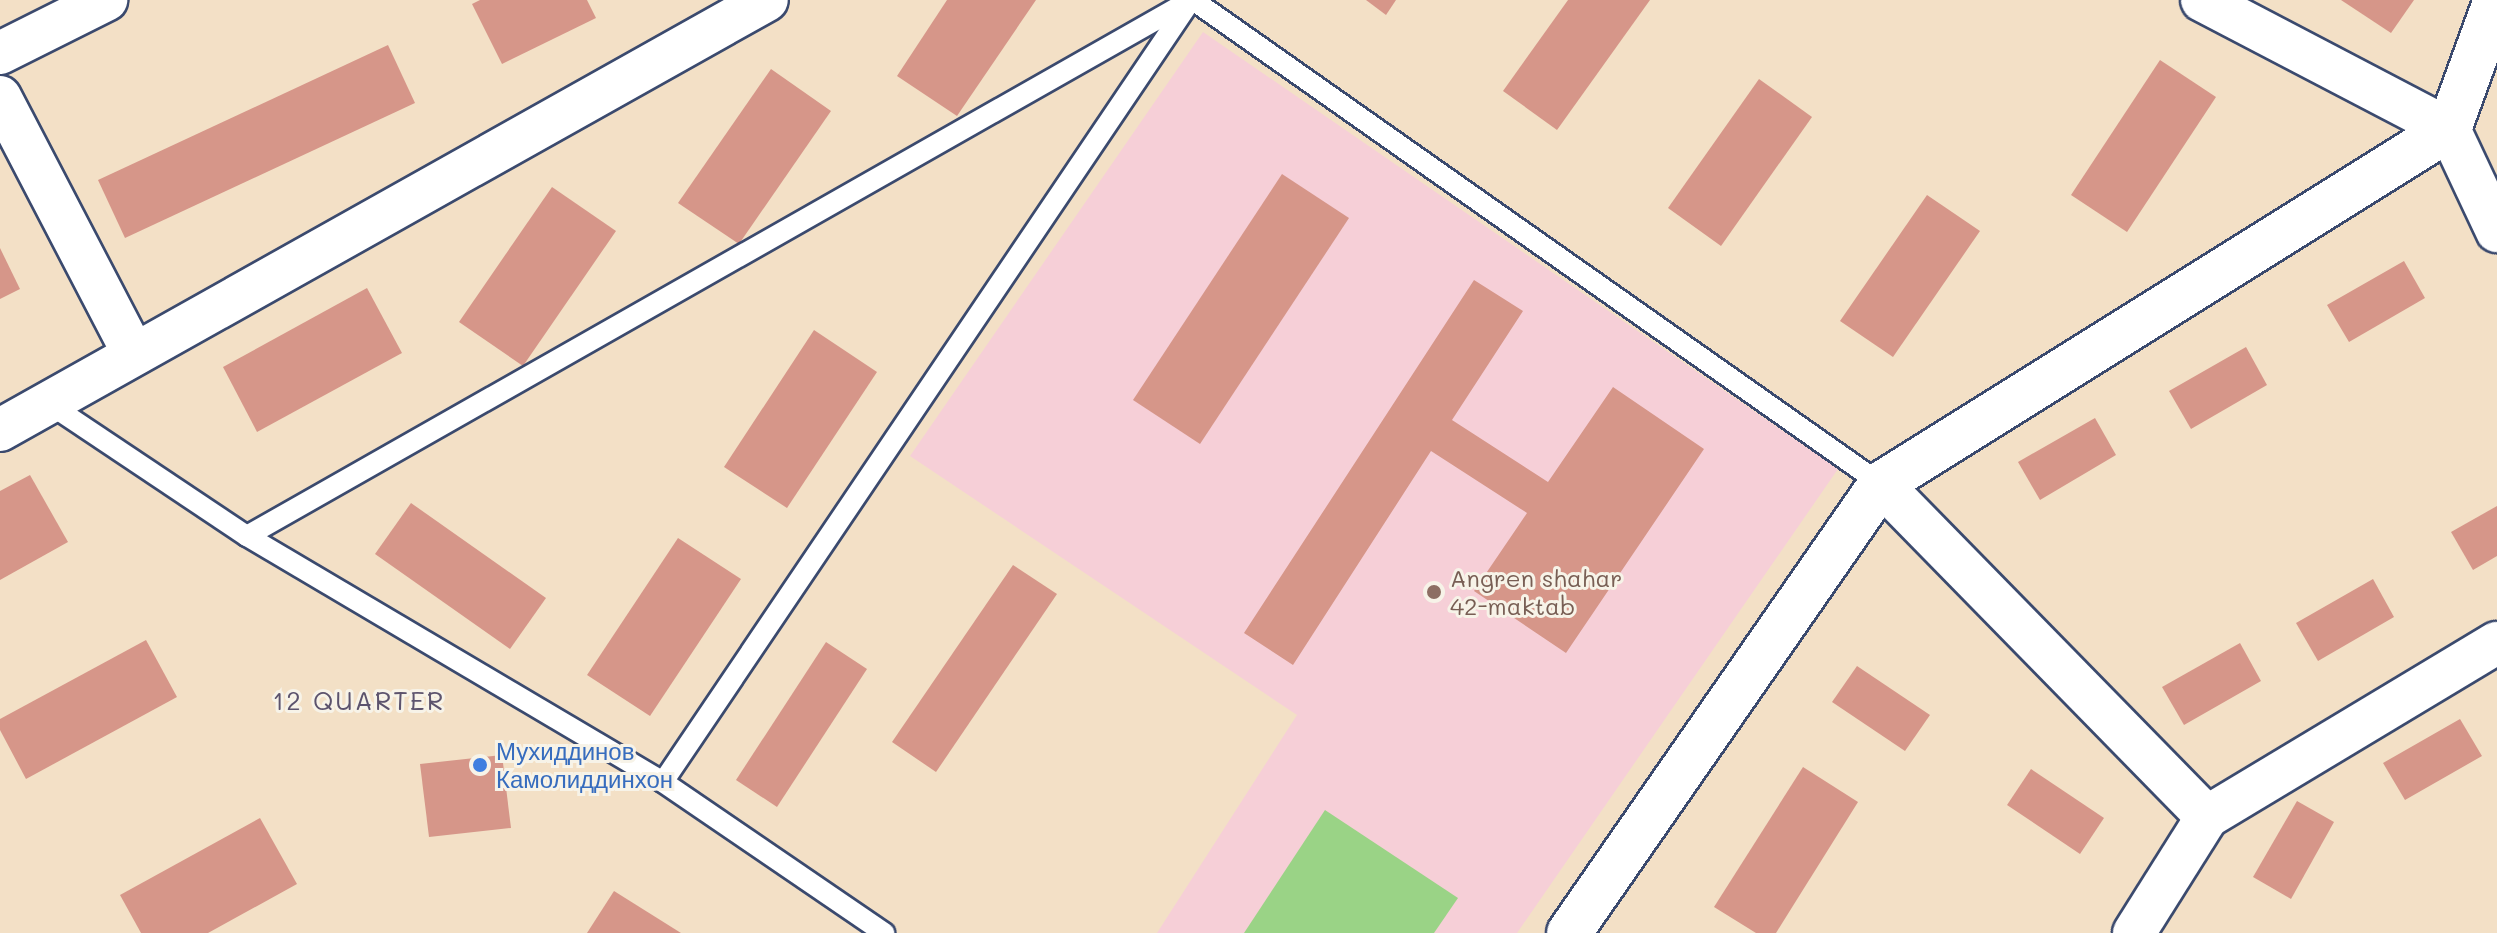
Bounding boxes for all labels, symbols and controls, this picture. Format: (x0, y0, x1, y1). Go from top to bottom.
place label: Angren shahar 42-maktab (1450, 564, 1622, 620)
marker: Angren shahar 42-maktab (1425, 583, 1443, 601)
district label: 12 QUARTER (273, 685, 445, 717)
place label: Мухиддинов Камолиддинхон (496, 737, 673, 793)
marker: Мухиддинов Камолиддинхон (471, 756, 489, 774)

